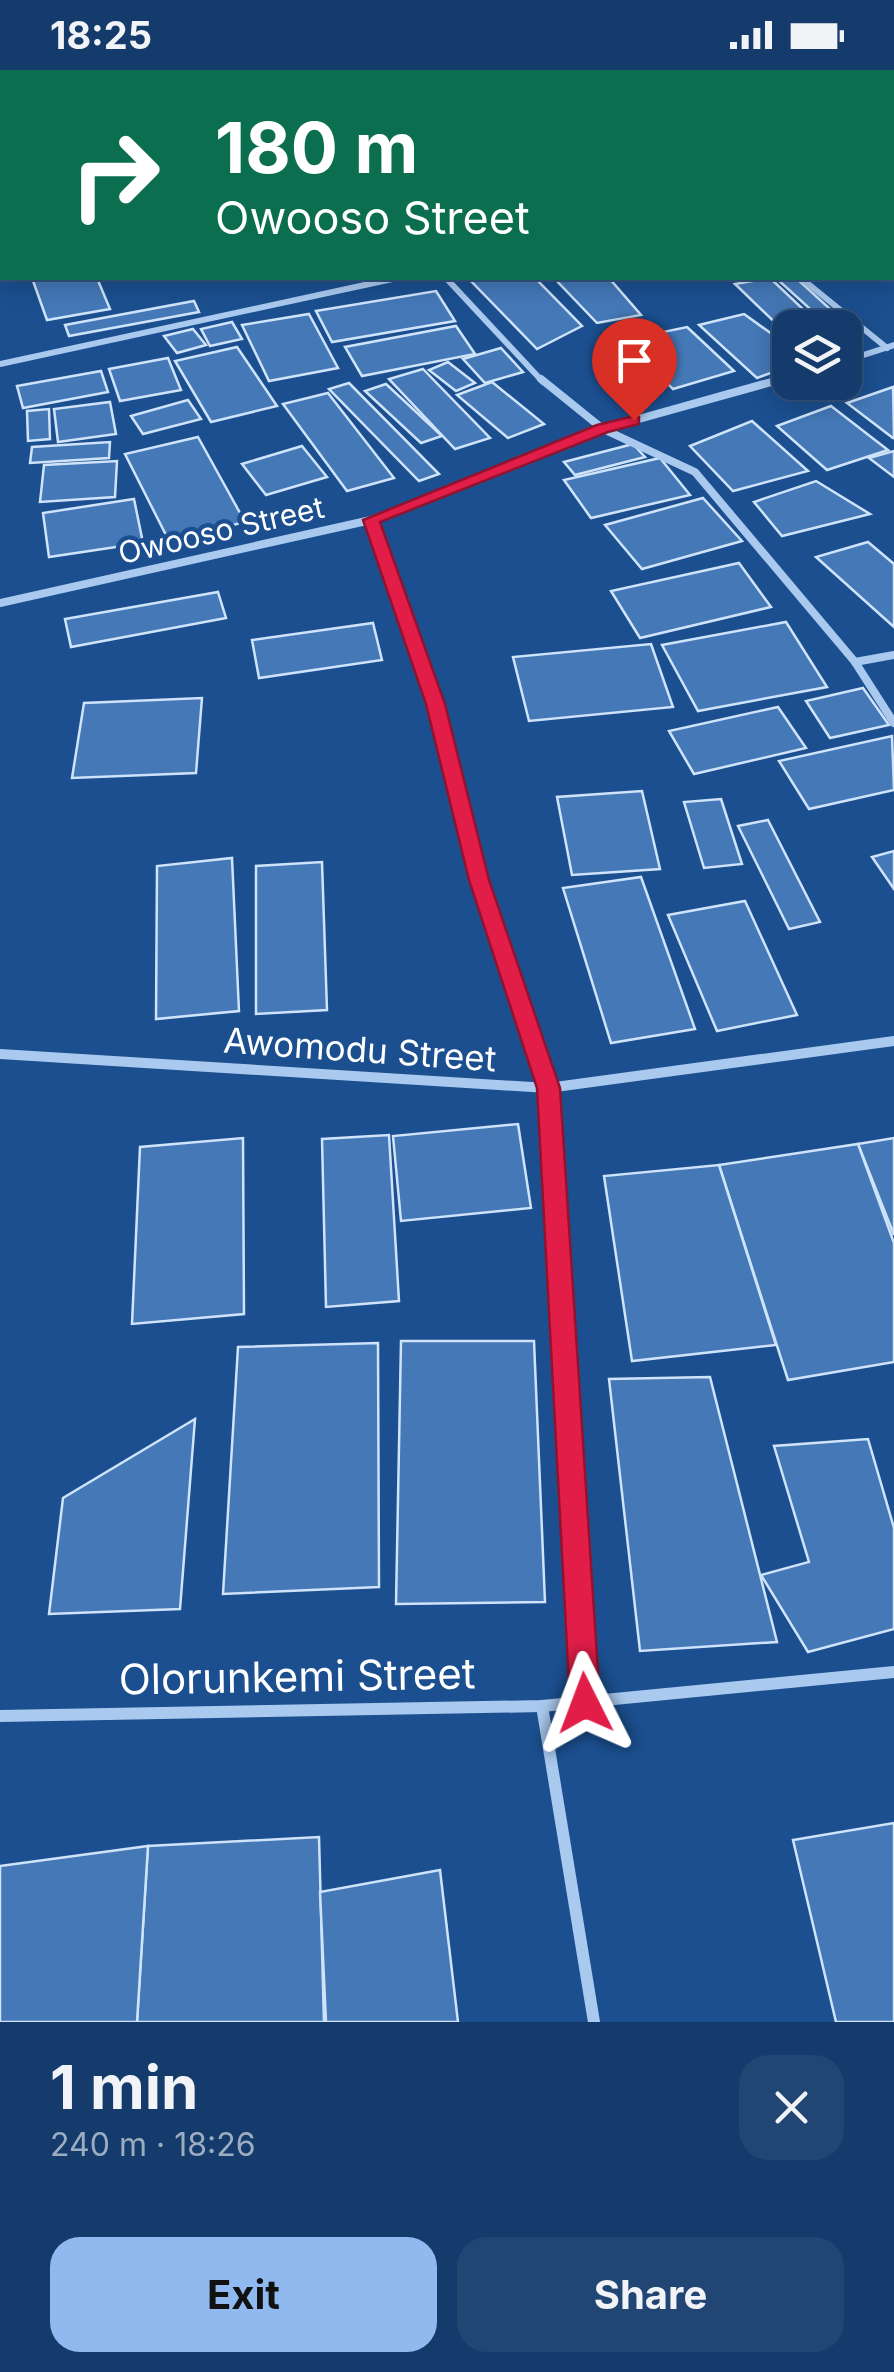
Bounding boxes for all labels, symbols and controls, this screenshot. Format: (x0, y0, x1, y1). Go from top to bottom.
text: 18:25 (50, 12, 152, 58)
text: 180 m (215, 105, 418, 190)
icon: right (50, 110, 180, 240)
text: Owooso Street (215, 190, 530, 245)
map controls (772, 310, 862, 400)
button: layers (772, 310, 862, 400)
pin (592, 318, 677, 421)
icon: arrive (607, 333, 662, 388)
street label: Owooso Street (115, 489, 327, 571)
street label: Awomodu Street (222, 1019, 498, 1079)
street label: Olorunkemi Street (118, 1647, 476, 1705)
position arrow (533, 1651, 637, 1755)
text: 1 min (50, 2051, 198, 2123)
button: close (739, 2055, 844, 2160)
text: 240 m · 18:26 (50, 2125, 256, 2164)
button: Exit (50, 2237, 437, 2352)
button: Share (457, 2237, 844, 2352)

